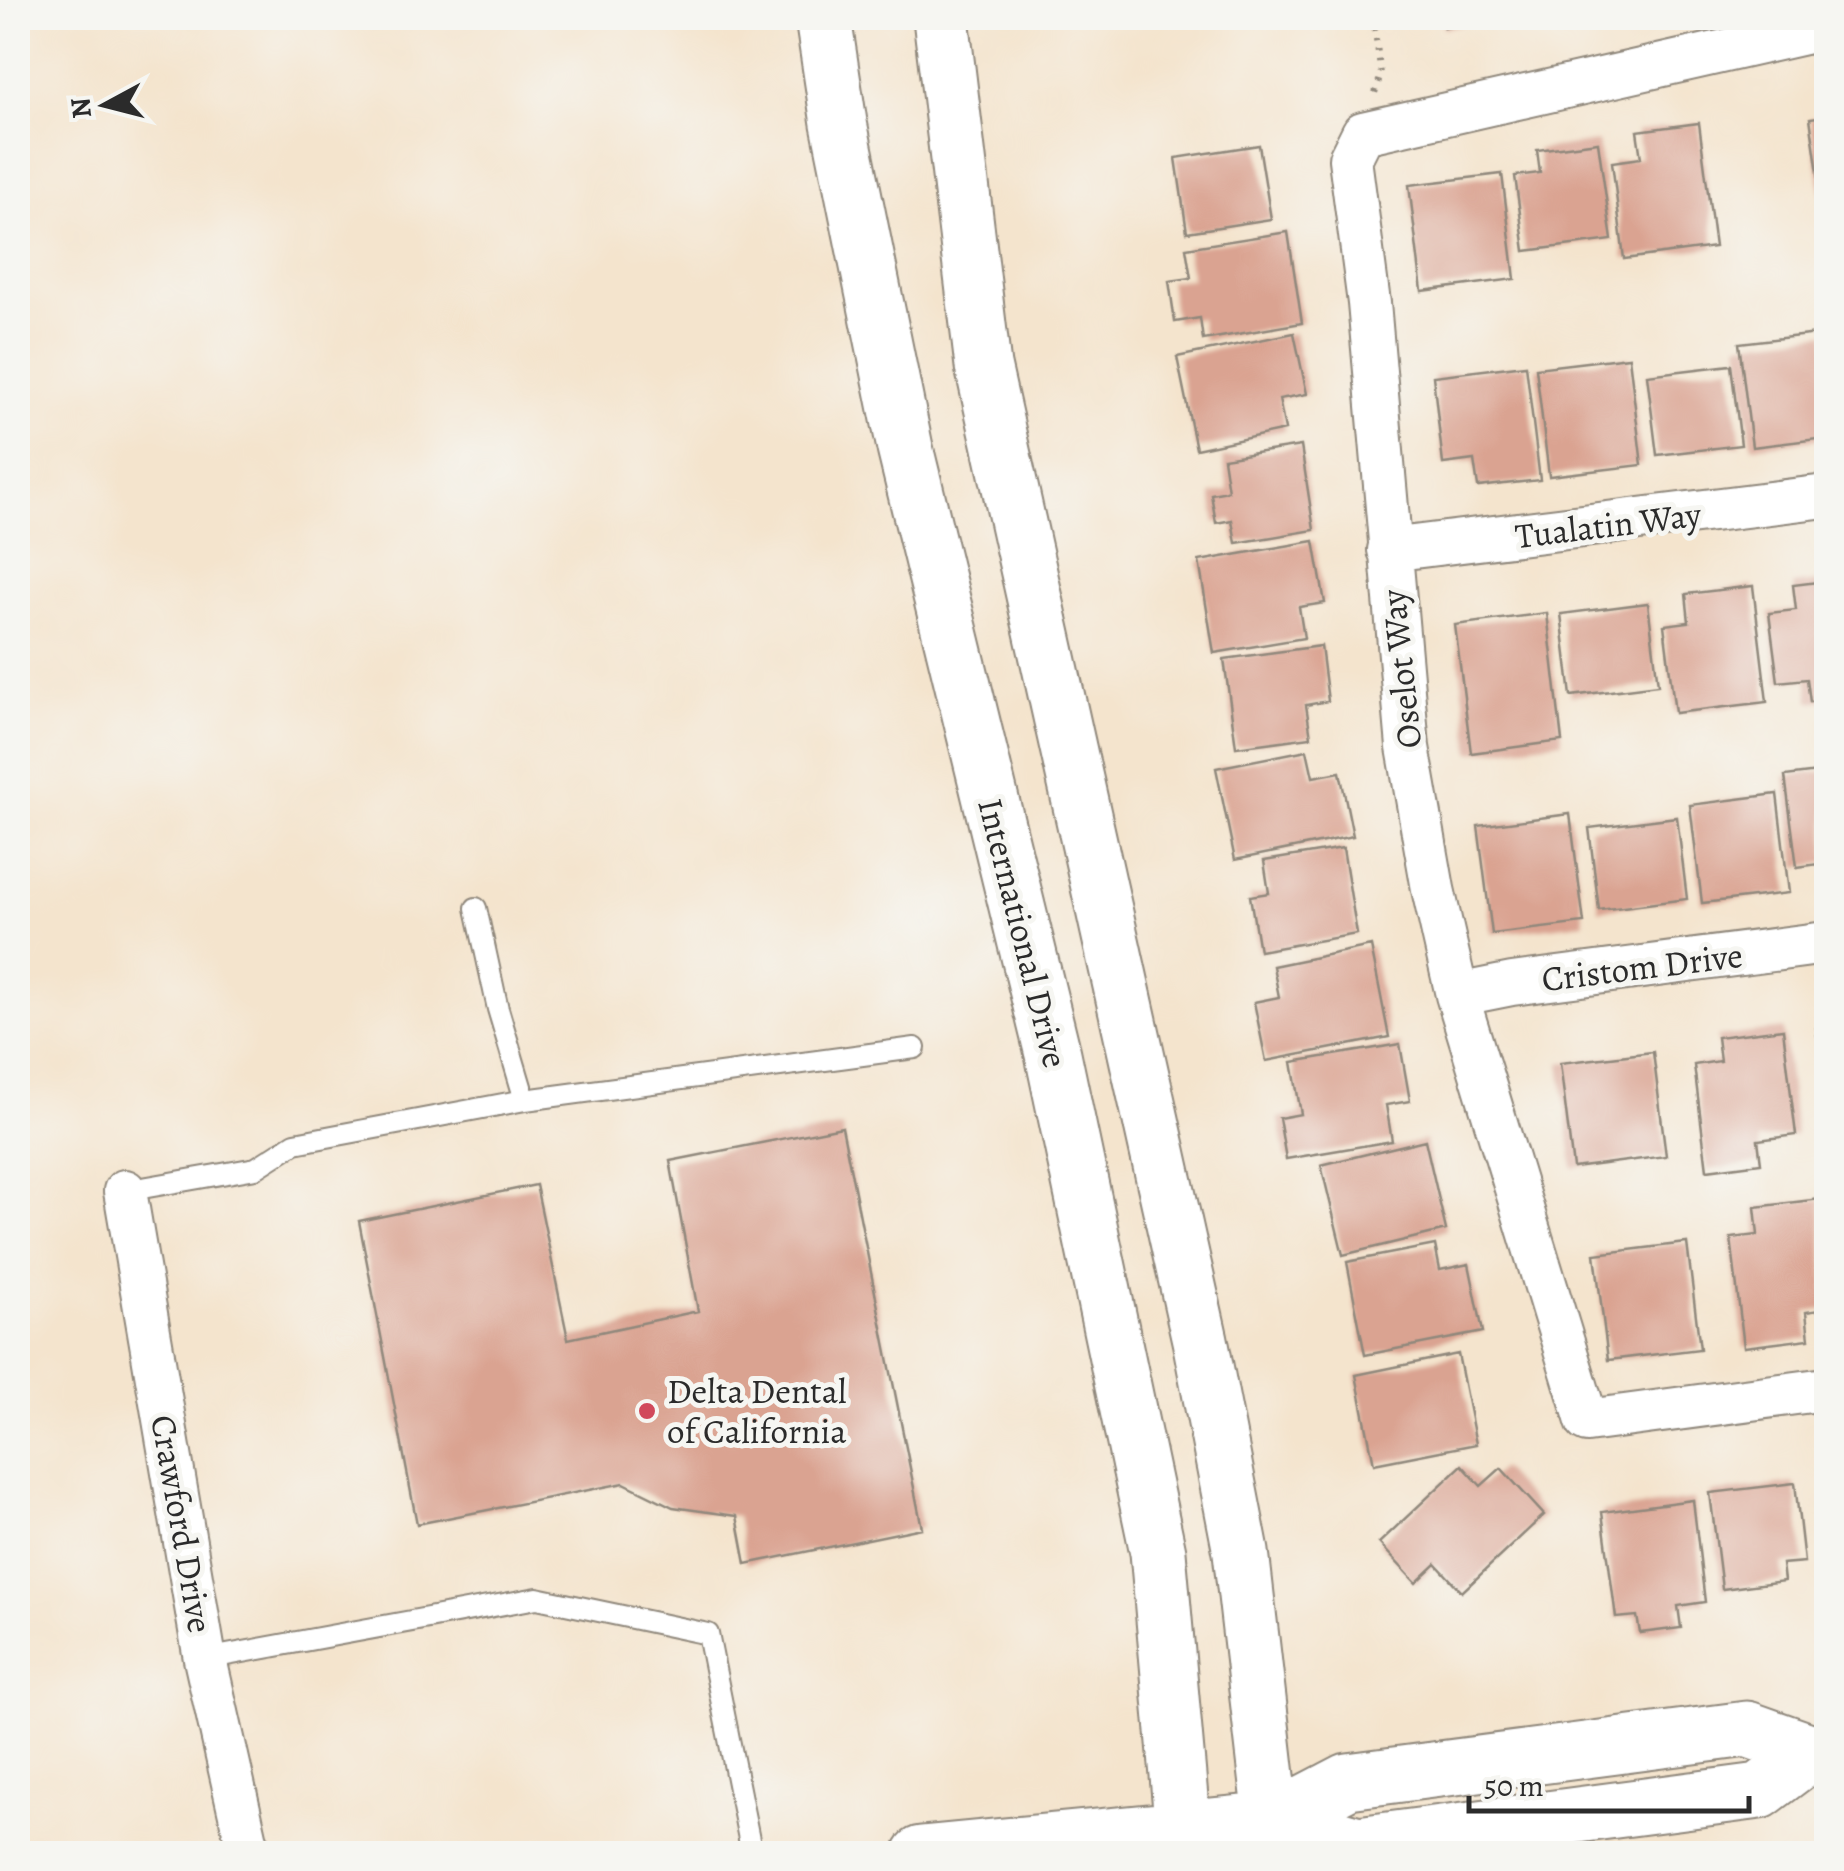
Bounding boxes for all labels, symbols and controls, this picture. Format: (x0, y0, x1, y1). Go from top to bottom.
north arrow (55, 55, 155, 155)
text: N (61, 95, 101, 120)
street label: Tualatin Way (1512, 490, 1704, 560)
street label: Oselot Way (1369, 587, 1433, 751)
street label: International Drive (966, 793, 1080, 1073)
street label: Cristom Drive (1539, 931, 1745, 1003)
place label: Delta Dental of California (667, 1367, 847, 1455)
marker: Delta Dental of California (636, 1400, 658, 1422)
street label: Crawford Drive (139, 1411, 225, 1637)
scale bar (1469, 1751, 1749, 1813)
text: 50 m (1484, 1766, 1544, 1806)

